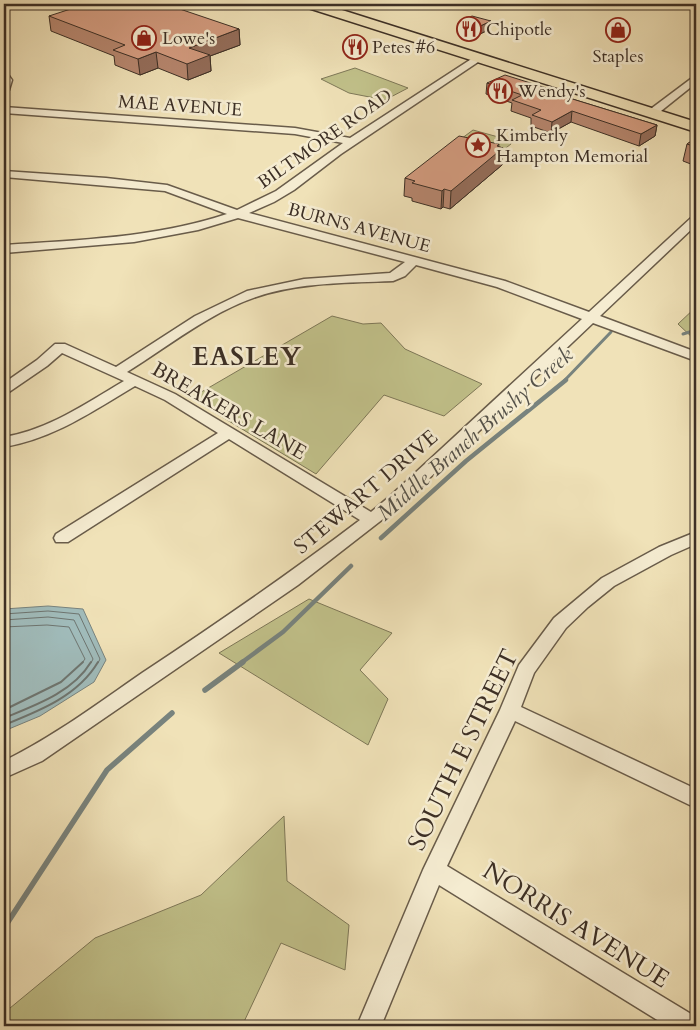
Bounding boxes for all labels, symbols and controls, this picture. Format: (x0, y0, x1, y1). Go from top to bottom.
restaurant icon: Chipotle (456, 16, 482, 42)
place label: Chipotle (486, 17, 552, 42)
shop icon: Staples (605, 17, 631, 43)
shop icon: Lowe's (131, 25, 157, 51)
place label: Lowe's (162, 26, 215, 51)
restaurant icon: Petes #6 (342, 34, 368, 60)
place label: Petes #6 (372, 35, 435, 60)
place label: Staples (593, 44, 643, 69)
restaurant icon: Wendy's (487, 78, 513, 104)
place label: Wendy's (517, 79, 585, 104)
street label: BILTMORE ROAD (253, 83, 397, 195)
street label: MAE AVENUE (117, 89, 243, 123)
place label: Kimberly Hampton Memorial (496, 123, 649, 169)
place icon: Kimberly Hampton Memorial (465, 132, 491, 158)
street label: BURNS AVENUE (285, 197, 433, 259)
district label: EASLEY (192, 339, 302, 374)
water label: Middle Branch Brushy Creek (370, 340, 580, 528)
street label: BREAKERS LANE (146, 355, 312, 467)
street label: STEWART DRIVE (288, 423, 444, 561)
street label: SOUTH E STREET (399, 644, 527, 856)
street label: NORRIS AVENUE (476, 854, 676, 996)

